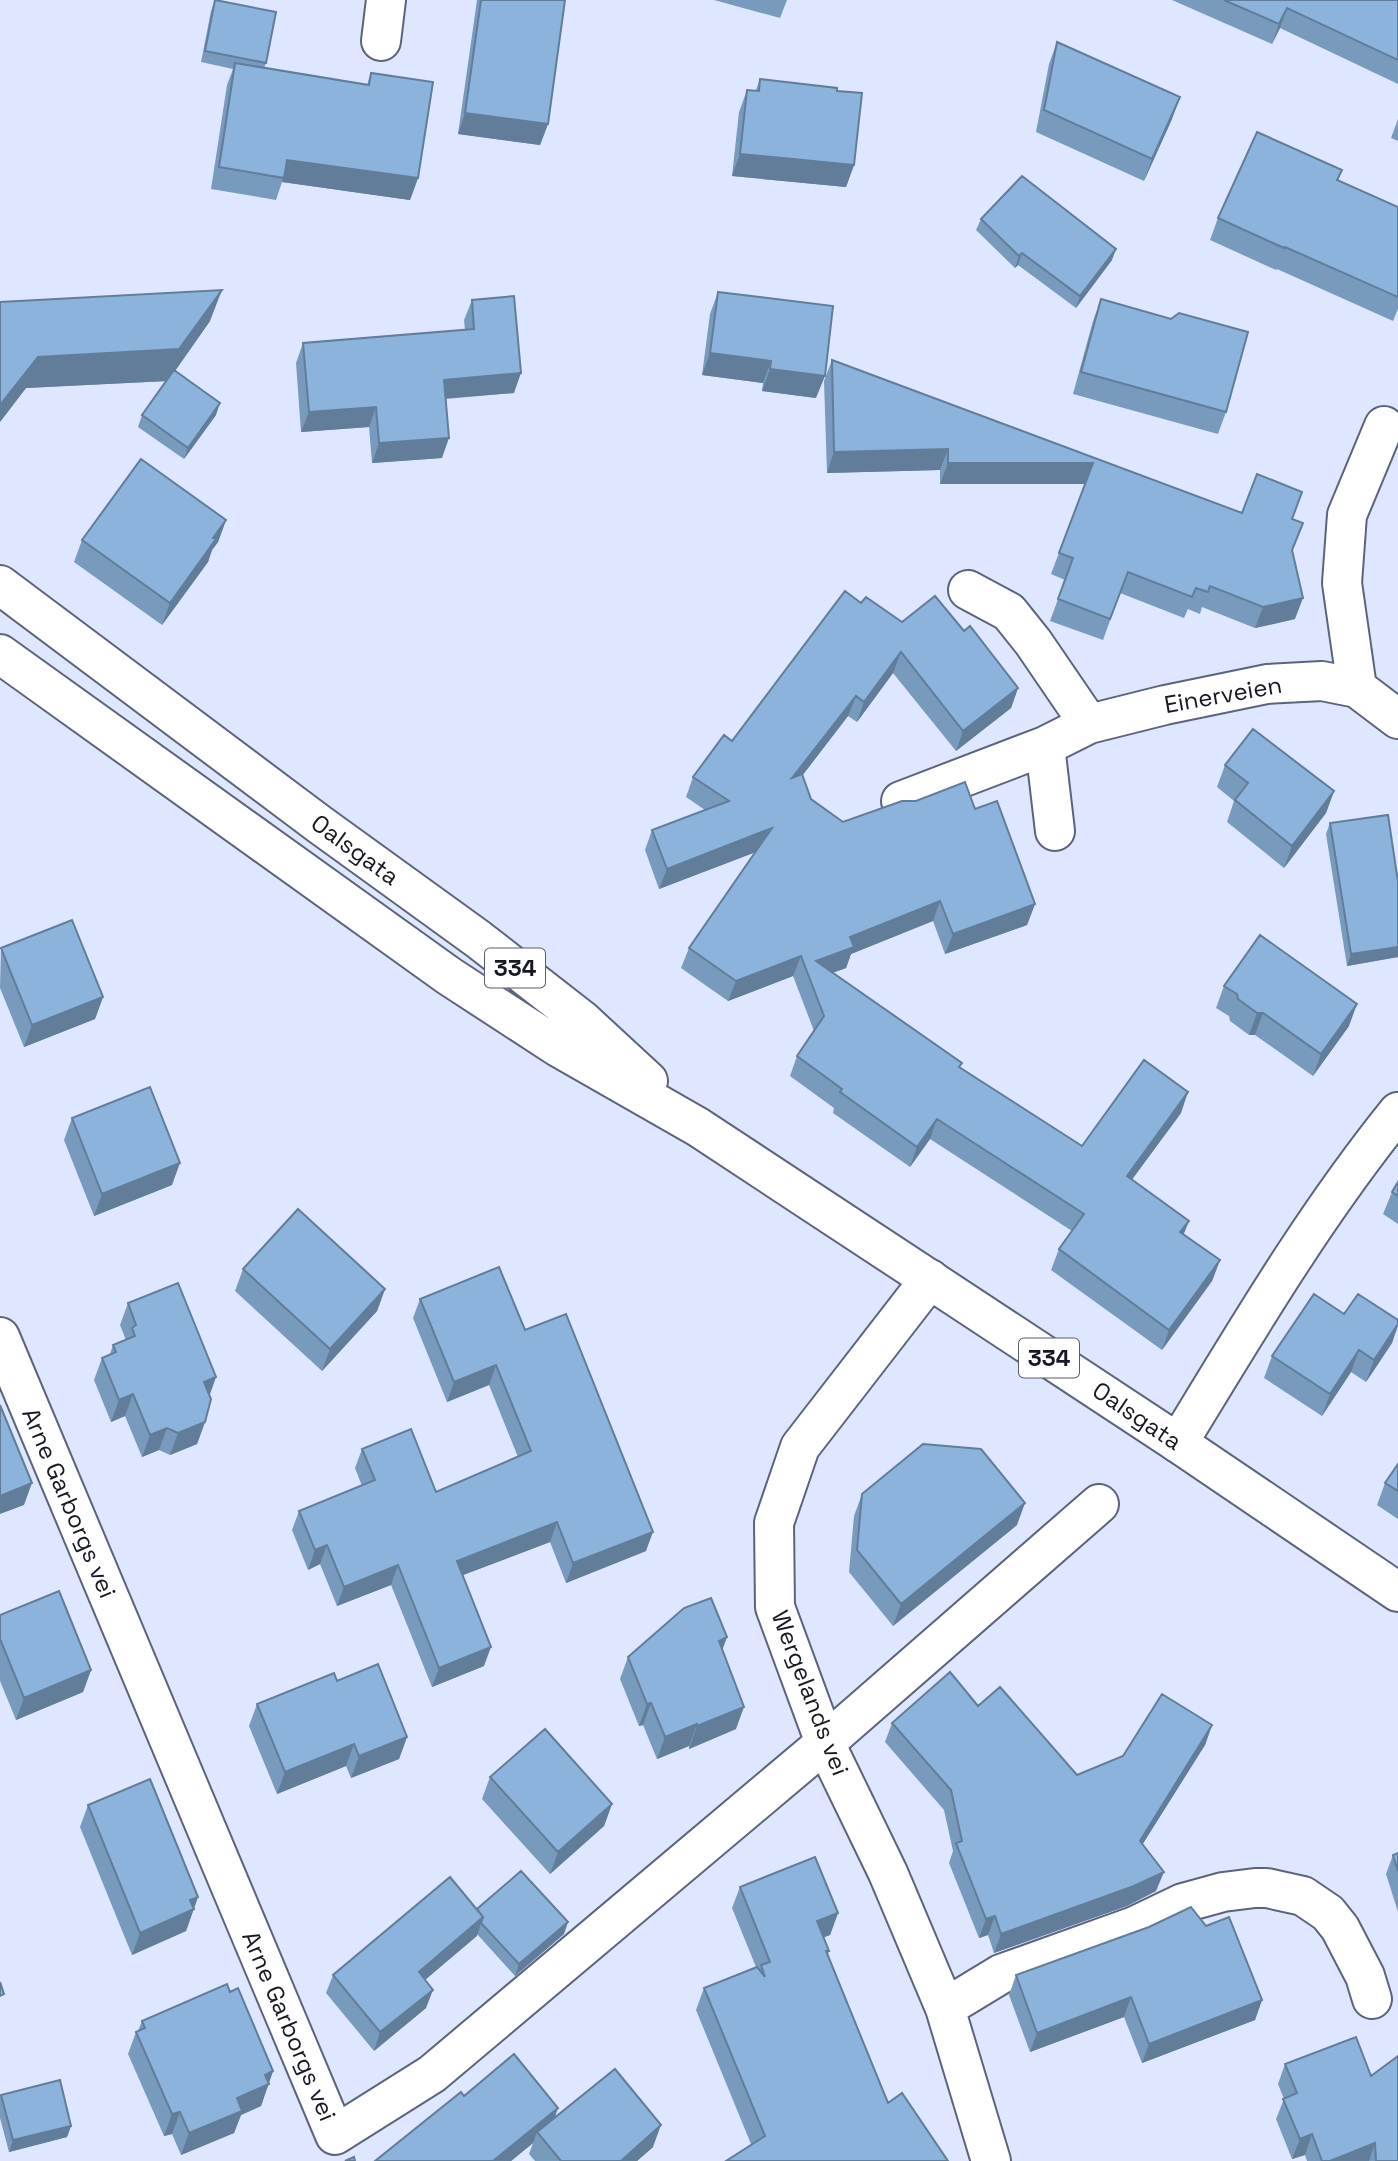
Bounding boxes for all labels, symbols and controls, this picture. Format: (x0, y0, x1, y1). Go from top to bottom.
street label: Einerveien (1162, 669, 1284, 720)
street label: Oalsgata (305, 807, 406, 892)
road number: 334 (485, 948, 545, 987)
road number: 334 (1019, 1338, 1079, 1378)
street label: Oalsgata (1086, 1374, 1188, 1457)
street label: Arne Garborgs vei (15, 1403, 124, 1603)
street label: Wergelands vei (765, 1606, 856, 1780)
street label: Arne Garborgs vei (235, 1926, 344, 2126)

